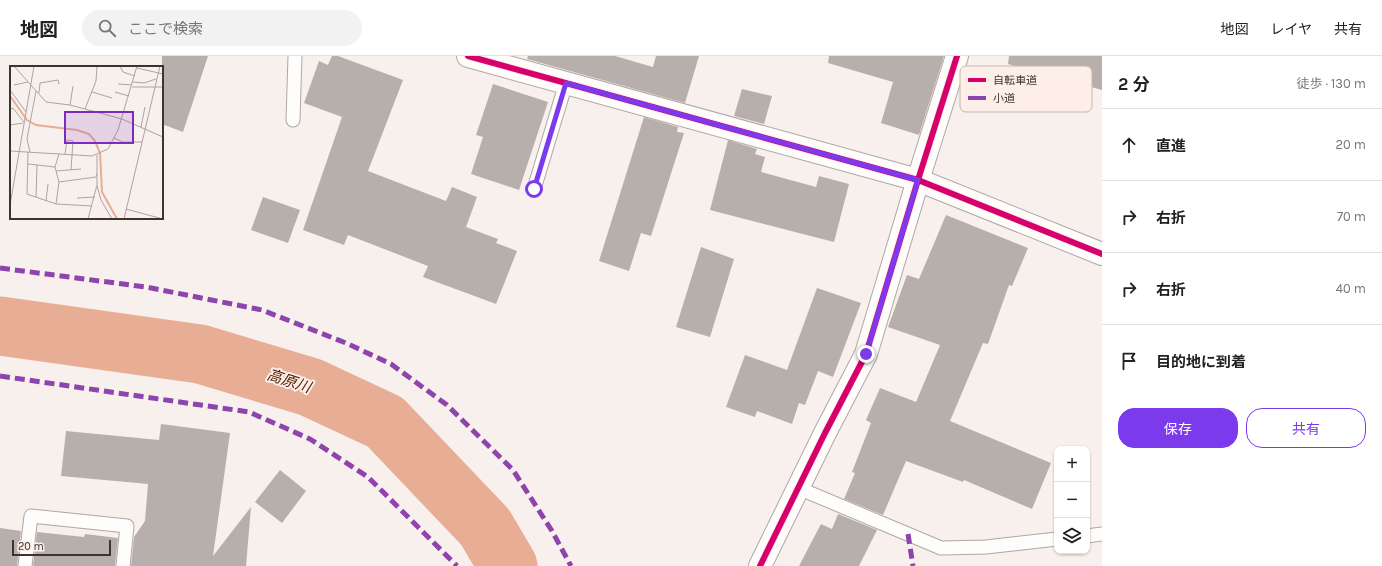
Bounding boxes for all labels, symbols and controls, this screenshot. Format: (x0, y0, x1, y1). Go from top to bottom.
search box (82, 10, 362, 46)
icon: search (96, 17, 118, 39)
text: 地図 (20, 19, 58, 41)
text: ここで検索 (128, 20, 203, 38)
text: 地図 (1220, 21, 1248, 38)
text: レイヤ (1270, 21, 1312, 38)
text: 共有 (1334, 21, 1362, 38)
inset map (10, 66, 163, 219)
legend (960, 66, 1092, 112)
text: 自転車道 (993, 74, 1037, 87)
text: 2 分 (1118, 74, 1150, 94)
text: 徒歩 · 130 m (1297, 76, 1366, 91)
text: 小道 (993, 92, 1015, 105)
icon: ahead (1118, 134, 1140, 156)
text: 直進 (1156, 137, 1186, 155)
text: 20 m (1336, 137, 1366, 152)
route start (525, 180, 543, 198)
icon: right (1118, 206, 1140, 228)
text: 右折 (1156, 209, 1186, 227)
text: 70 m (1337, 209, 1366, 224)
icon: right (1118, 278, 1140, 300)
text: 右折 (1156, 281, 1186, 299)
text: 40 m (1336, 281, 1366, 296)
route end (857, 345, 875, 363)
icon: arrive (1118, 350, 1140, 372)
text: 目的地に到着 (1156, 353, 1246, 371)
water label: 高原川 (265, 365, 315, 397)
button: 保存 (1118, 408, 1238, 448)
button: 共有 (1246, 408, 1366, 448)
map controls (1054, 446, 1090, 554)
button: + (1054, 446, 1090, 482)
button: − (1054, 482, 1090, 518)
button: layers (1054, 518, 1090, 554)
scale bar (12, 538, 111, 557)
text: 20 m (18, 540, 44, 553)

